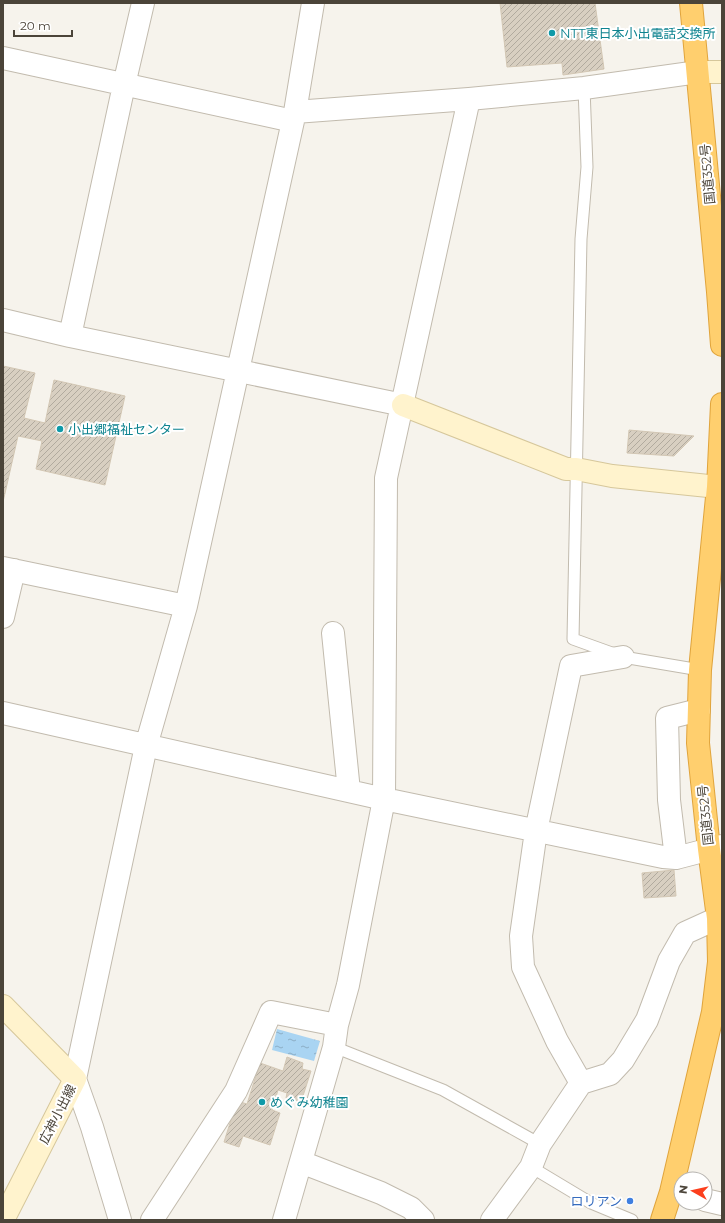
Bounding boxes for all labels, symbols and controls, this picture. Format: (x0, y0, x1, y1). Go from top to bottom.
scale bar (14, 12, 72, 38)
text: 20 m (20, 18, 51, 33)
place label: NTT東日本小出電話交換所 (560, 25, 716, 41)
marker: NTT東日本小出電話交換所 (547, 28, 557, 38)
street label: 国道352号 (696, 143, 718, 205)
place label: 小出郷福祉センター (68, 421, 185, 437)
marker: 小出郷福祉センター (55, 424, 65, 434)
street label: 国道352号 (694, 784, 716, 846)
street label: 広神小出線 (35, 1081, 79, 1147)
place label: めぐみ幼稚園 (270, 1094, 348, 1110)
marker: めぐみ幼稚園 (257, 1097, 267, 1107)
north arrow (673, 1171, 713, 1211)
text: N (676, 1184, 691, 1195)
place label: ロリアン (571, 1193, 622, 1209)
marker: ロリアン (625, 1196, 635, 1206)

